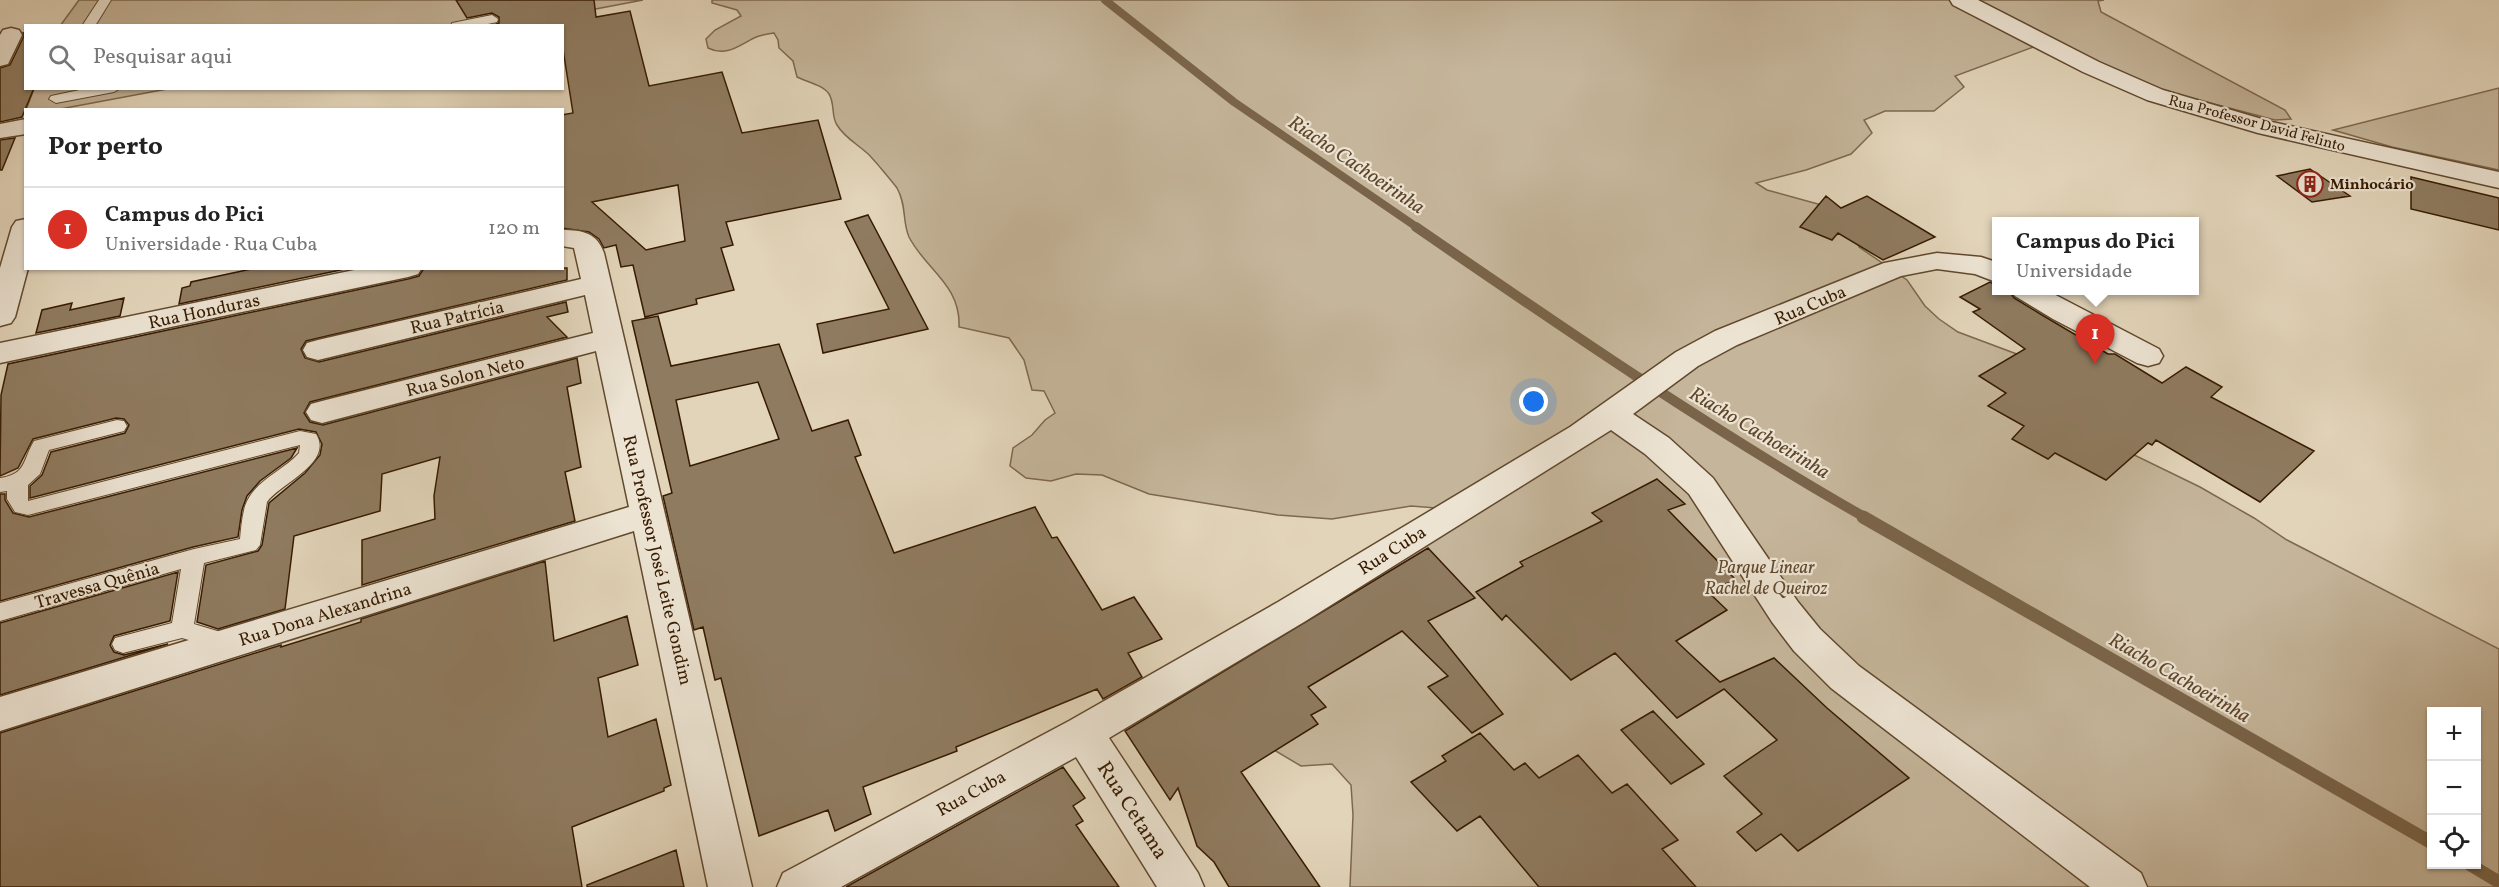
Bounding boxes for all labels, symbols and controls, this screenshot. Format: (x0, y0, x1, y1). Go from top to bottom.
search box (24, 24, 564, 90)
icon: search (45, 41, 78, 74)
text: Pesquisar aqui (93, 42, 232, 73)
street label: Rua Professor David Felinto (2166, 91, 2347, 158)
water label: Riacho Cachoeirinha (1282, 109, 1430, 222)
text: Por perto (48, 129, 163, 165)
building icon: Minhocário (2295, 169, 2325, 199)
place label: Minhocário (2330, 175, 2414, 196)
text: Campus do Pici (105, 200, 264, 231)
text: 1 (63, 215, 72, 243)
text: 120 m (488, 215, 540, 243)
popup (1992, 217, 2199, 295)
text: Campus do Pici (2016, 227, 2175, 258)
text: Universidade · Rua Cuba (105, 231, 317, 259)
text: Universidade (2016, 258, 2132, 286)
street label: Rua Cuba (1771, 280, 1850, 333)
street label: Rua Honduras (146, 288, 262, 336)
street label: Rua Patrícia (408, 295, 507, 341)
pin: 1 (2076, 314, 2114, 364)
street label: Rua Solon Neto (404, 351, 527, 404)
water label: Riacho Cachoeirinha (1683, 381, 1835, 487)
your location (1519, 387, 1548, 416)
street label: Rua Professor José Leite Gondim (616, 433, 698, 688)
street label: Rua Cuba (1354, 521, 1432, 582)
park label: Parque Linear Rachel de Queiroz (1705, 556, 1827, 602)
street label: Travessa Quênia (32, 557, 163, 616)
street label: Rua Dona Alexandrina (236, 577, 415, 654)
water label: Riacho Cachoeirinha (2103, 627, 2255, 731)
map controls (2427, 707, 2481, 869)
button: + (2427, 707, 2481, 761)
street label: Rua Cetama (1089, 756, 1174, 865)
button: − (2427, 761, 2481, 815)
street label: Rua Cuba (933, 765, 1011, 824)
button: locate (2427, 815, 2481, 869)

